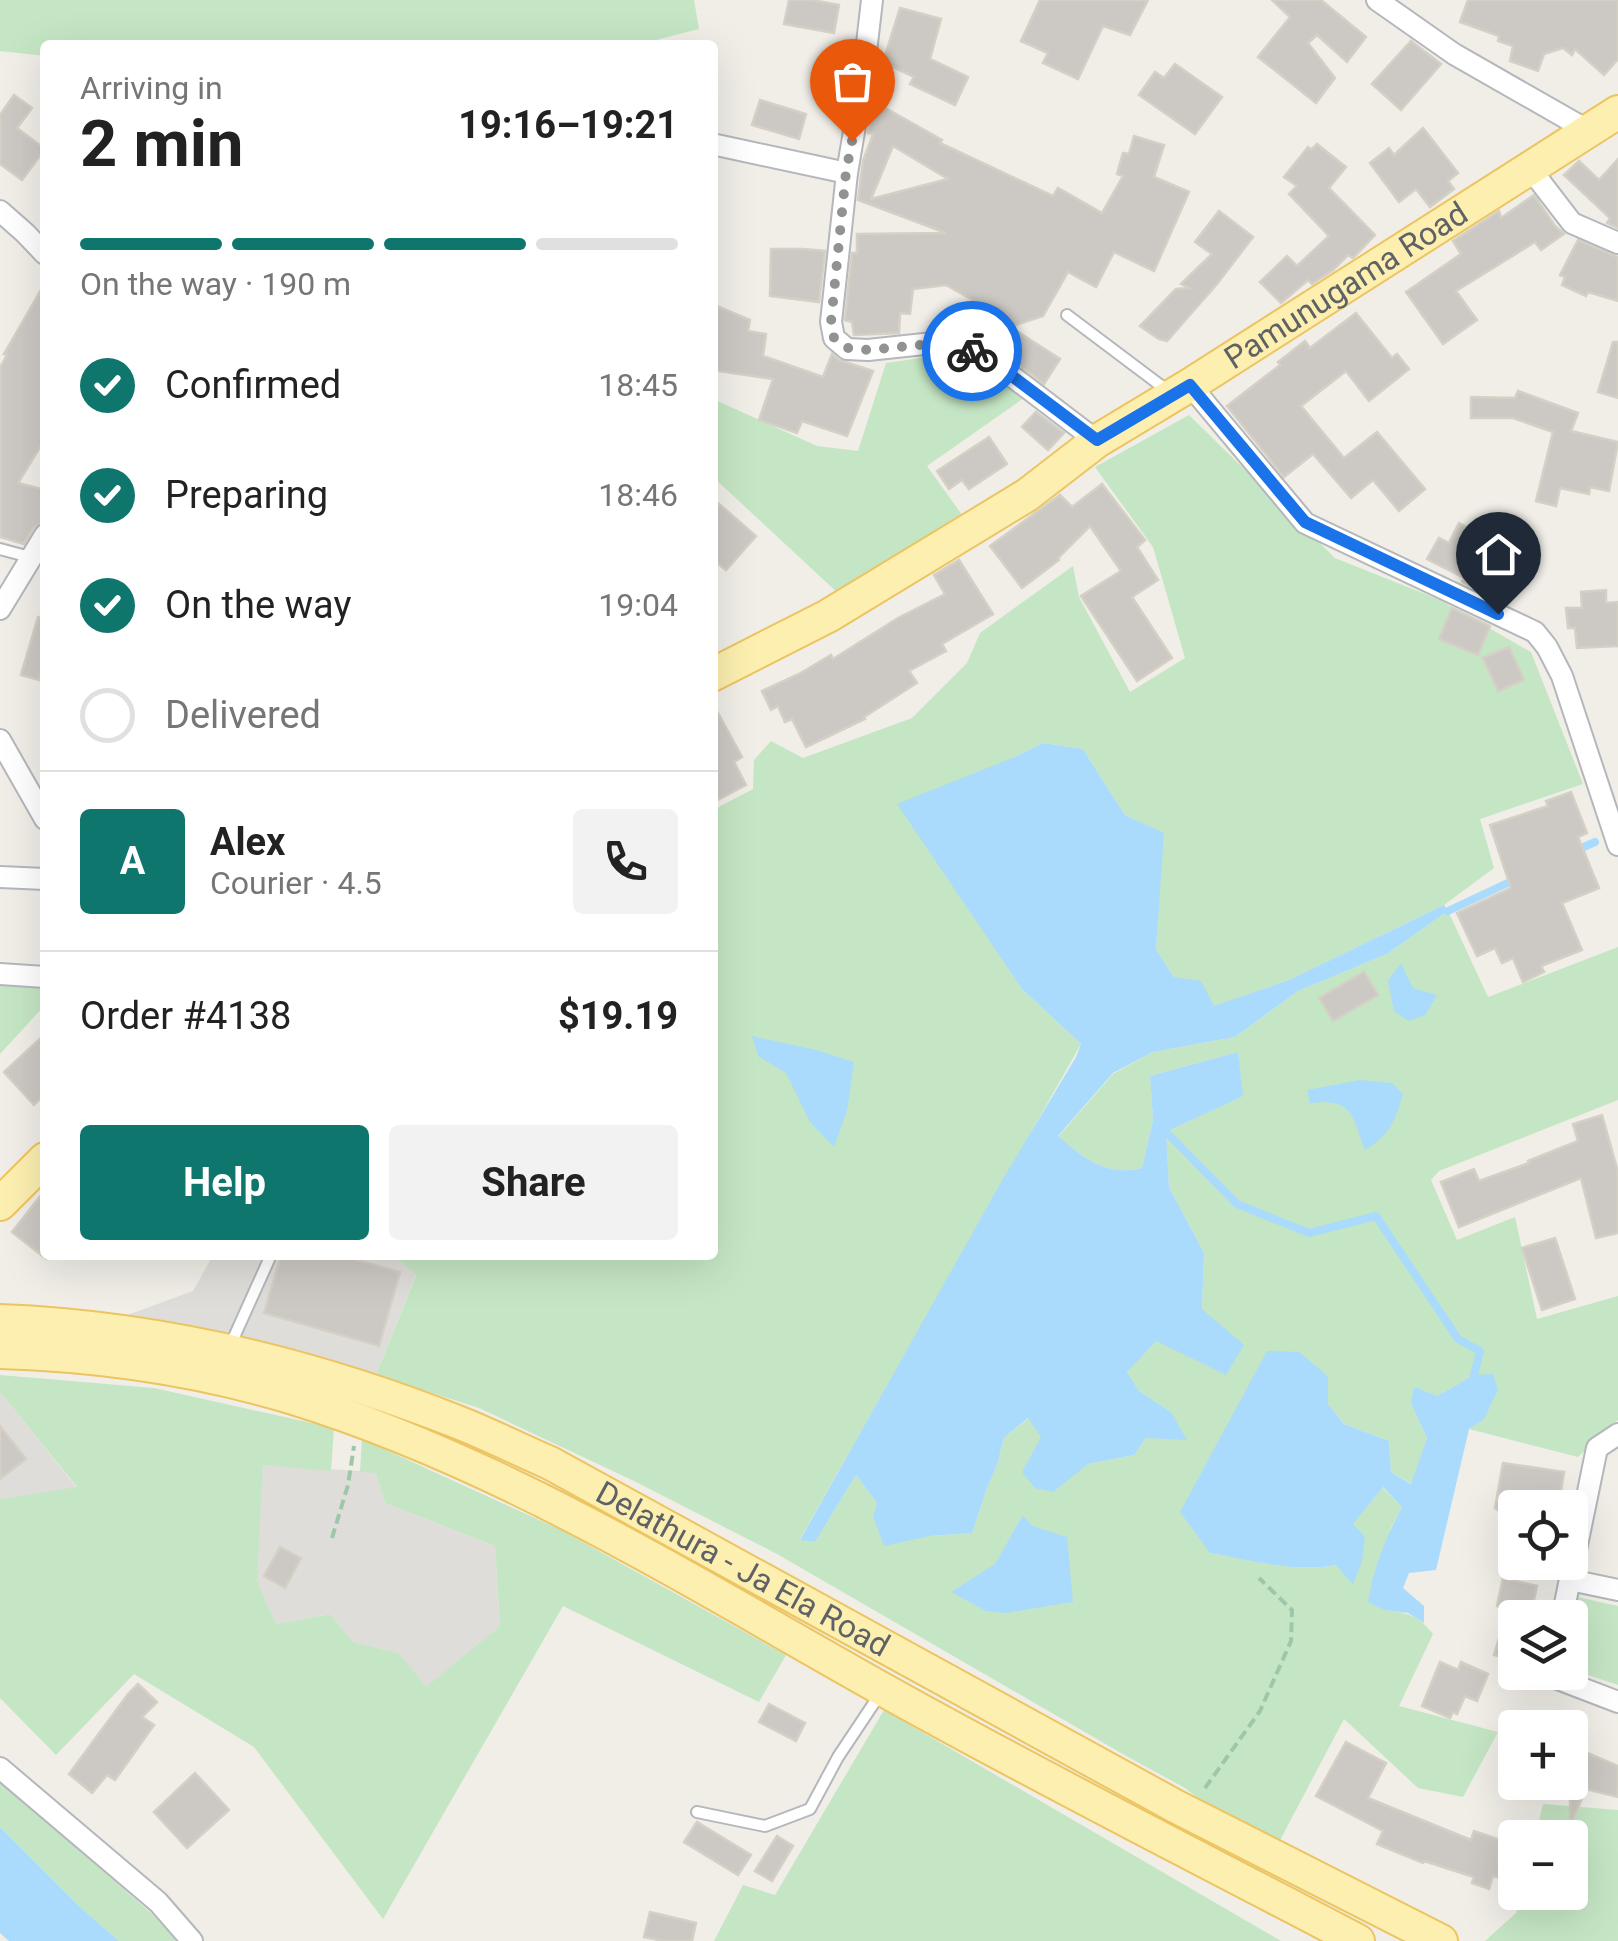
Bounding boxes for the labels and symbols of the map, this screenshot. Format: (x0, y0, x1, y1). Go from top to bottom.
pin (810, 39, 895, 142)
street label: Pamunugama Road (1217, 194, 1474, 377)
courier (922, 301, 1022, 401)
pin (1456, 512, 1541, 615)
street label: Delathura - Ja Ela Road (590, 1473, 896, 1665)

